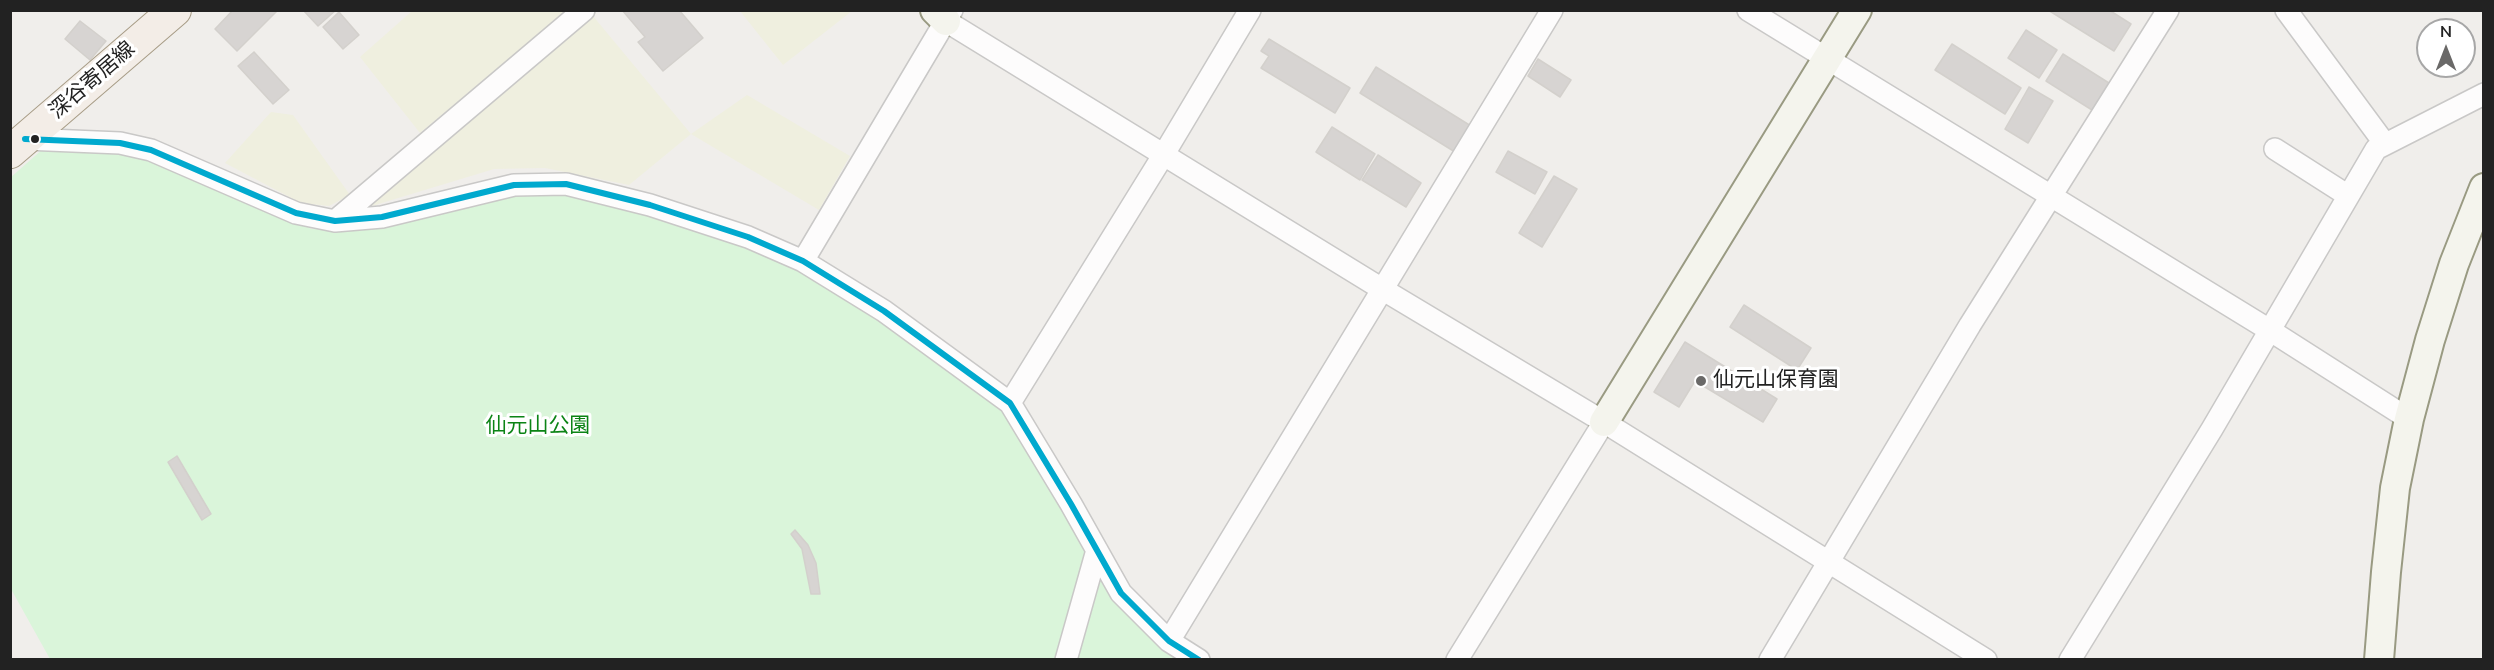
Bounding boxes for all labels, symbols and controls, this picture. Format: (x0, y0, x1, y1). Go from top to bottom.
north arrow (2416, 18, 2476, 78)
text: N (2440, 21, 2452, 43)
street label: 深谷寄居線 (45, 37, 141, 125)
unlabelled marker (29, 133, 41, 145)
place label: 仙元山保育園 (1713, 368, 1839, 394)
marker: 仙元山保育園 (1694, 374, 1708, 388)
park label: 仙元山公園 (486, 414, 590, 440)

